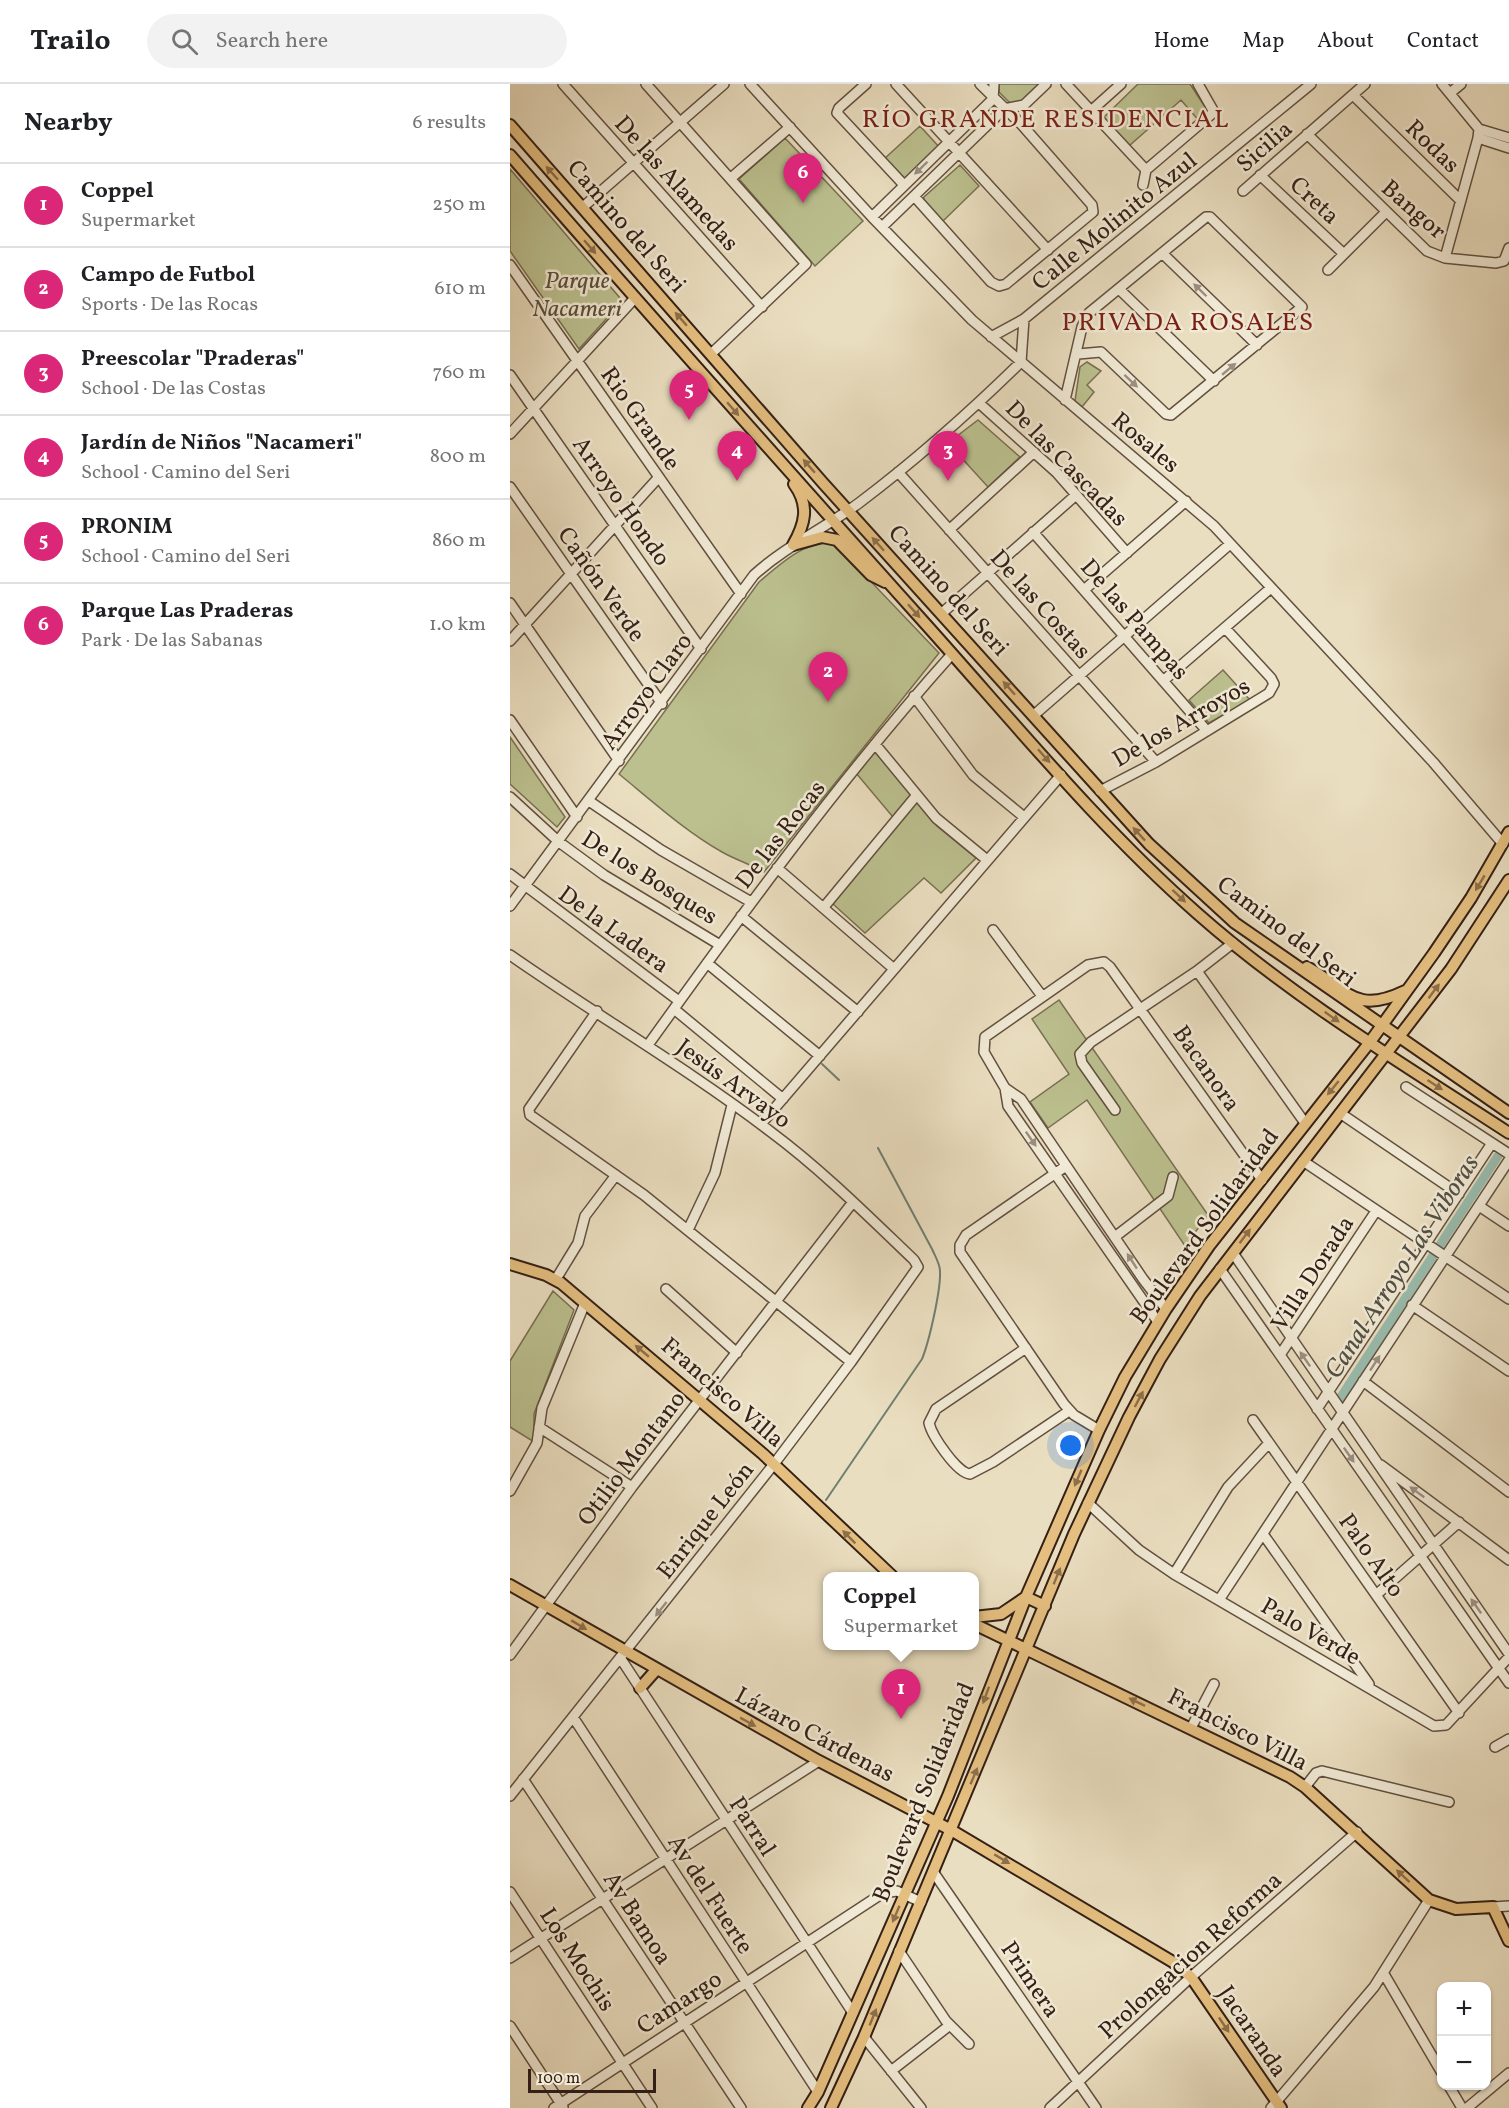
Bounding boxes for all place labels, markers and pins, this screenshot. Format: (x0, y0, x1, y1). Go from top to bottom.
pin: 6 (784, 154, 822, 203)
pin: 5 (670, 370, 708, 420)
pin: 4 (718, 432, 756, 481)
pin: 3 (928, 432, 968, 481)
pin: 2 (808, 652, 848, 702)
pin: 1 (882, 1670, 920, 1719)

